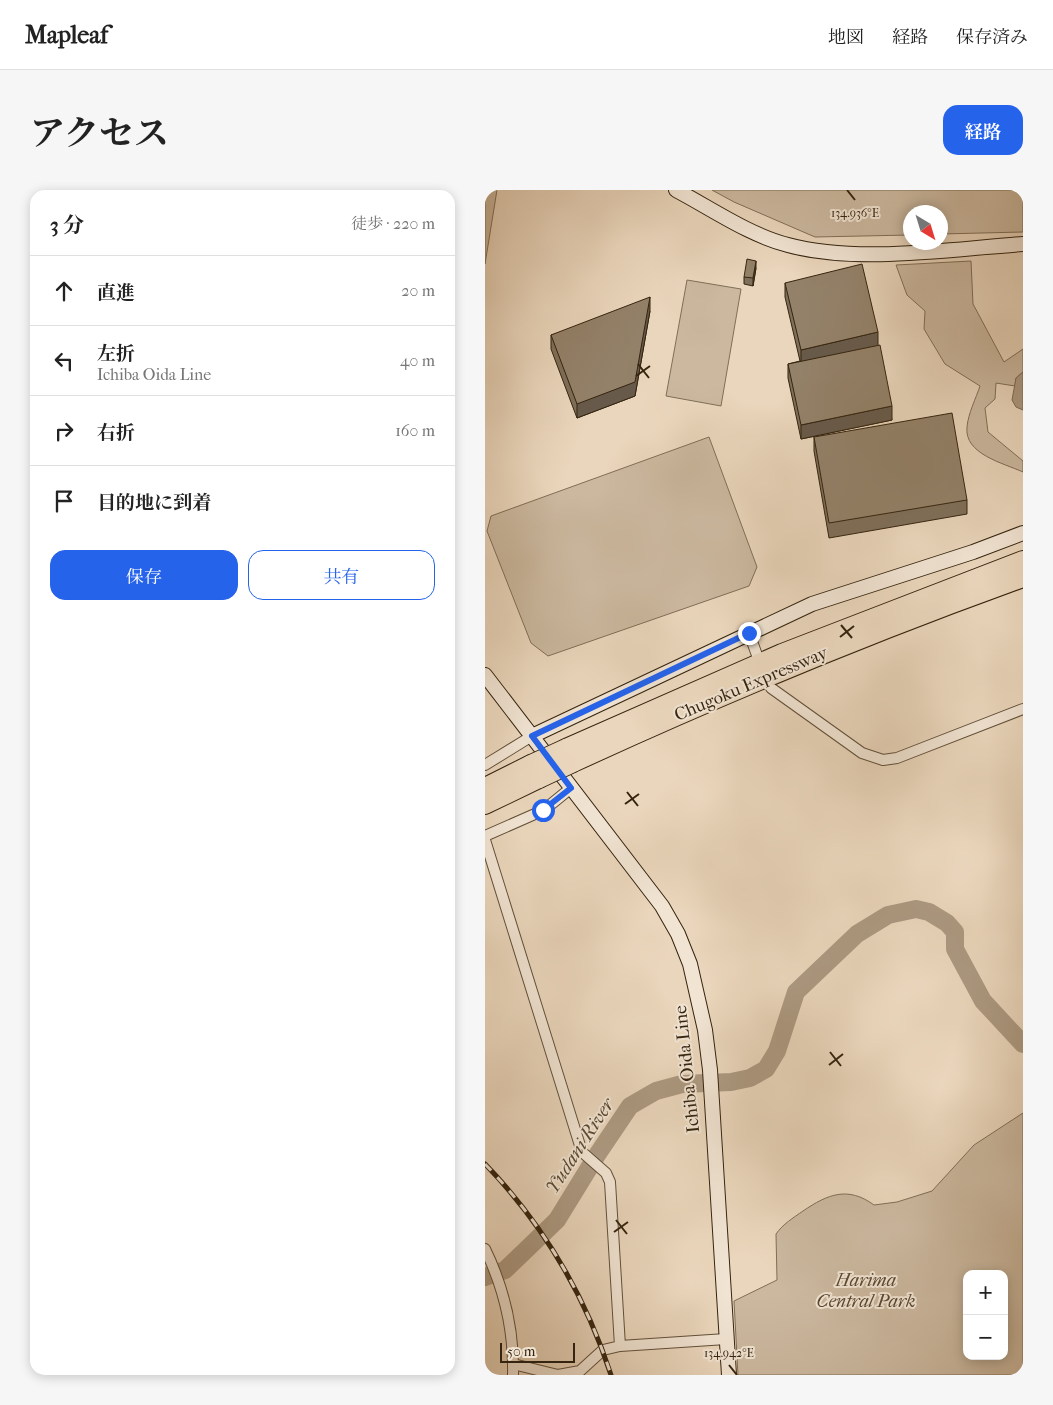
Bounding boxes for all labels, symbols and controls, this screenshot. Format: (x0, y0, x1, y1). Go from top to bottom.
text: Mapleaf (25, 21, 108, 49)
text: 地図 (828, 27, 864, 48)
text: 経路 (892, 27, 928, 48)
text: 保存済み (956, 27, 1028, 48)
button: 経路 (943, 105, 1023, 155)
text: アクセス (30, 113, 169, 154)
north arrow (903, 205, 948, 250)
text: 134.936°E (831, 206, 879, 220)
text: 3 分 (50, 213, 84, 237)
text: 徒歩 · 220 m (351, 214, 435, 233)
icon: ahead (50, 277, 78, 305)
text: 20 m (401, 281, 435, 300)
text: 直進 (97, 282, 135, 304)
text: 左折 (97, 343, 135, 365)
icon: left (50, 347, 78, 375)
text: 40 m (400, 351, 435, 370)
text: Ichiba Oida Line (97, 365, 211, 384)
icon: right (50, 417, 78, 445)
text: 160 m (395, 421, 435, 440)
text: 右折 (97, 422, 135, 444)
icon: arrive (50, 487, 78, 515)
text: 目的地に到着 (97, 492, 211, 514)
button: 保存 (50, 550, 238, 600)
button: 共有 (248, 550, 435, 600)
route end (738, 622, 761, 645)
street label: Chugoku Expressway (671, 642, 832, 726)
route start (532, 799, 555, 822)
street label: Ichiba Oida Line (670, 1004, 704, 1134)
water label: Yudani River (541, 1093, 620, 1198)
park label: Harima Central Park (817, 1270, 915, 1312)
map controls (963, 1270, 1008, 1360)
button: + (963, 1270, 1008, 1315)
button: − (963, 1315, 1008, 1360)
scale bar (500, 1340, 575, 1363)
text: 50 m (507, 1343, 535, 1360)
text: 134.942°E (704, 1346, 754, 1360)

